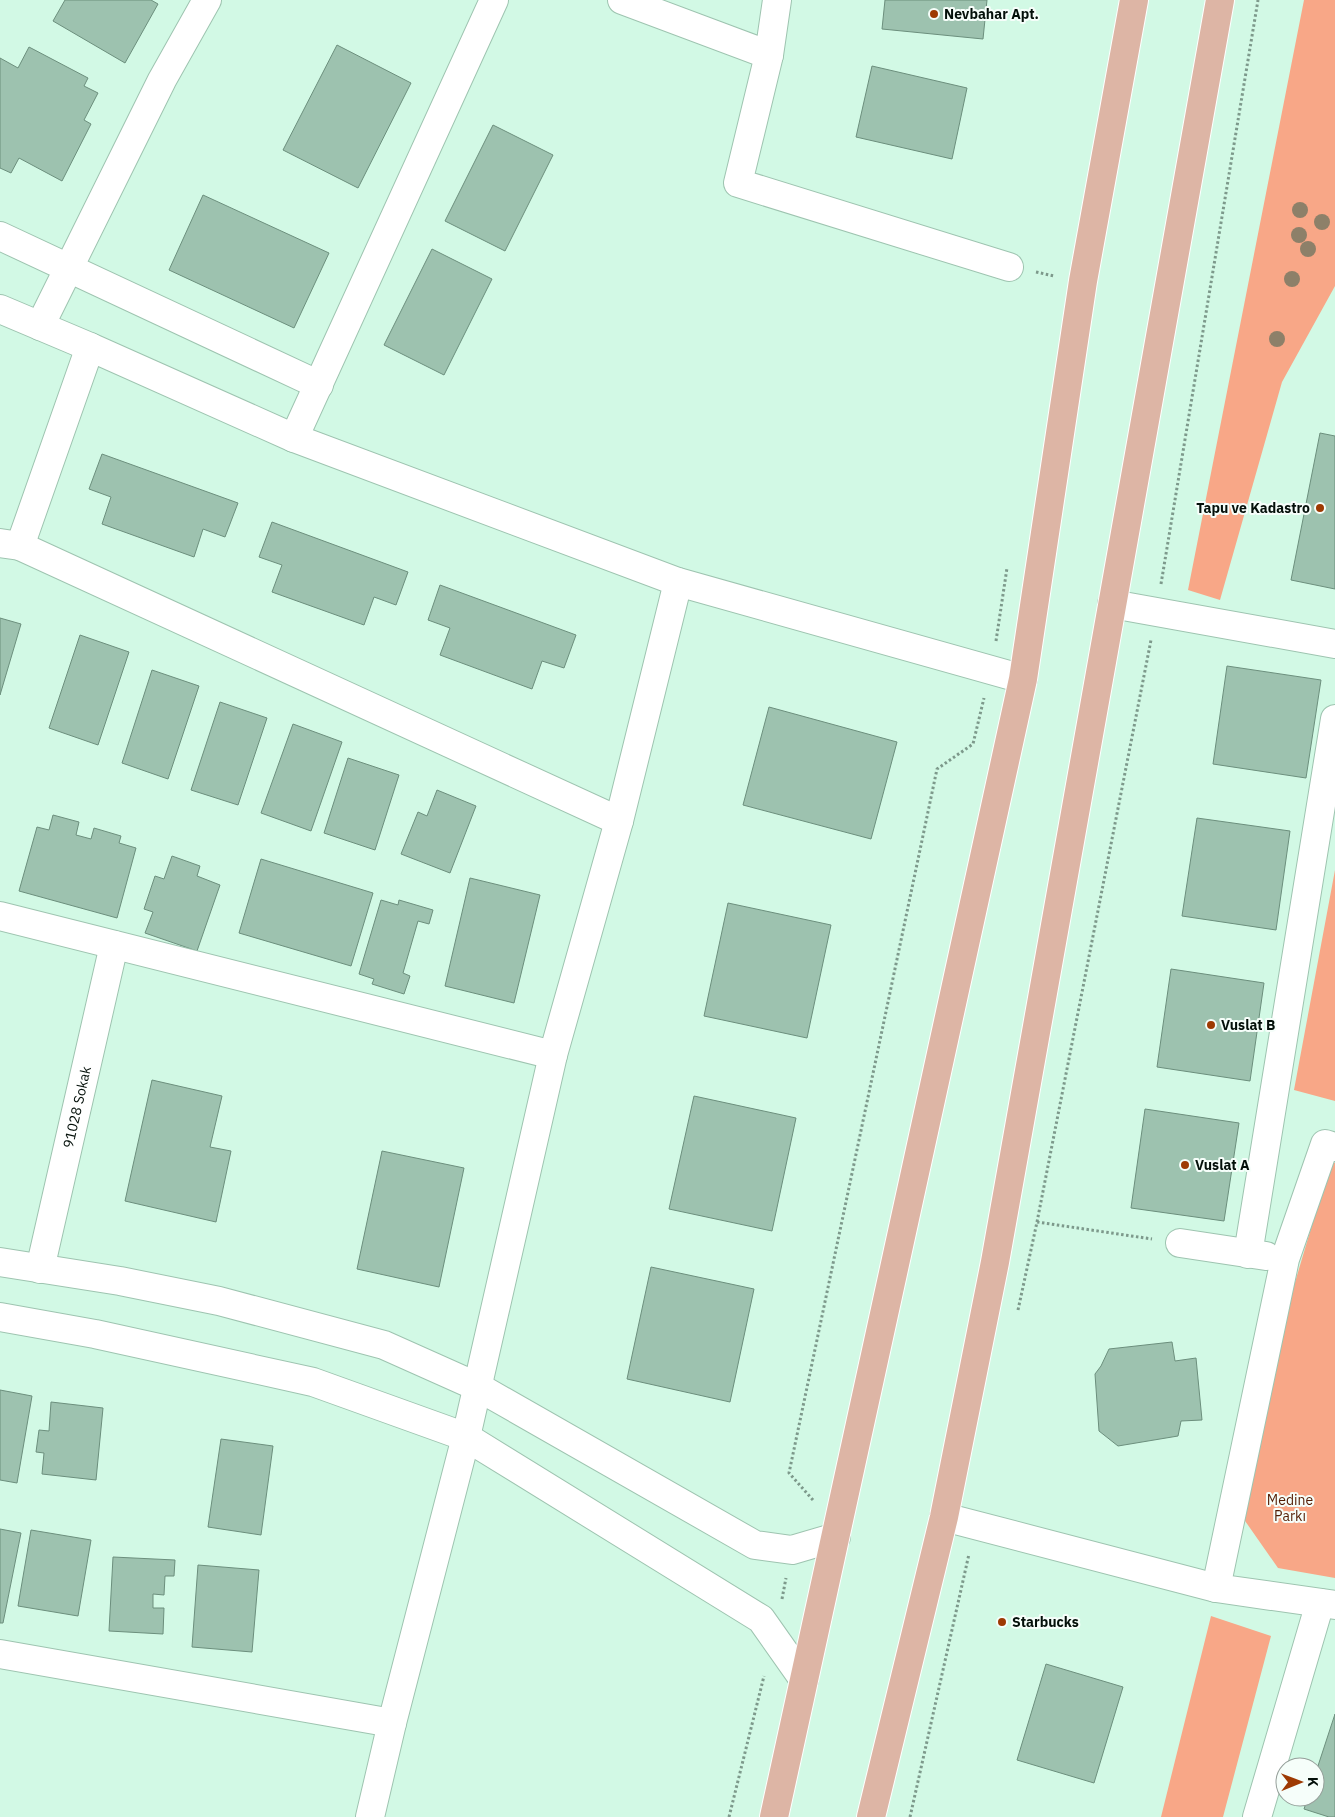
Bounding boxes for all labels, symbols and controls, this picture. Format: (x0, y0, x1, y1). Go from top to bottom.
place label: Nevbahar Apt. (944, 5, 1039, 23)
marker: Nevbahar Apt. (928, 8, 940, 20)
place label: Tapu ve Kadastro (1196, 499, 1310, 517)
marker: Tapu ve Kadastro (1314, 502, 1326, 514)
place label: Vuslat B (1221, 1016, 1275, 1034)
marker: Vuslat B (1205, 1019, 1217, 1031)
street label: 91028 Sokak (59, 1064, 95, 1150)
place label: Vuslat A (1195, 1156, 1250, 1174)
marker: Vuslat A (1179, 1159, 1191, 1171)
park label: Medine Parkı (1267, 1491, 1313, 1525)
place label: Starbucks (1012, 1613, 1079, 1631)
marker: Starbucks (996, 1616, 1008, 1628)
north arrow (1275, 1757, 1325, 1807)
text: K (1304, 1777, 1322, 1787)

